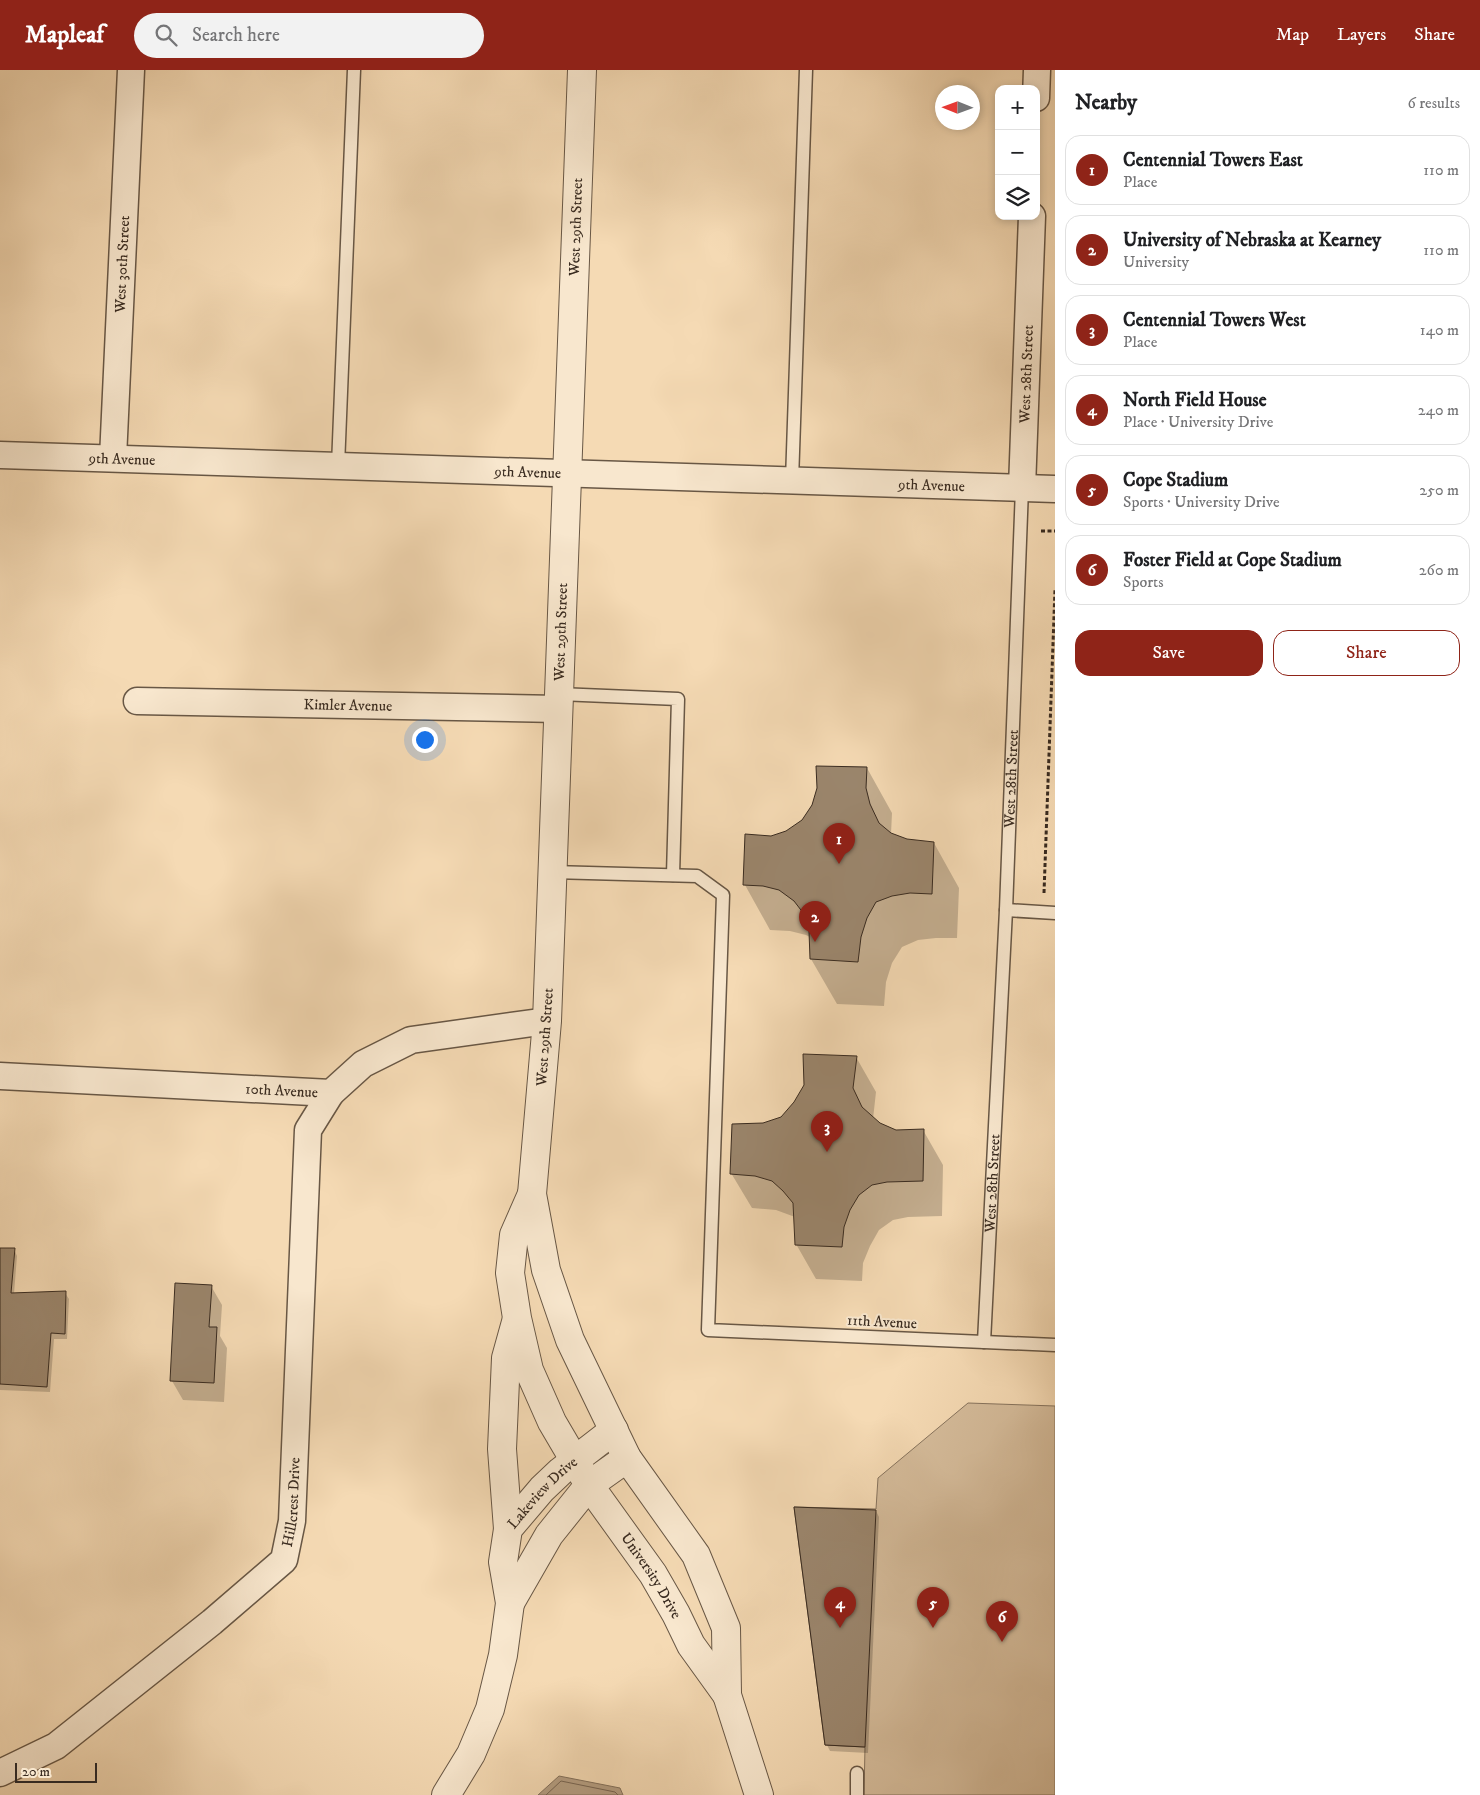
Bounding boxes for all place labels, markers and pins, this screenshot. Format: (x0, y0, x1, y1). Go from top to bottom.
pin: 1 (823, 823, 855, 864)
pin: 2 (799, 901, 831, 942)
pin: 3 (811, 1111, 843, 1152)
pin: 4 (824, 1587, 856, 1628)
pin: 5 (917, 1587, 949, 1628)
pin: 6 (986, 1601, 1018, 1642)

